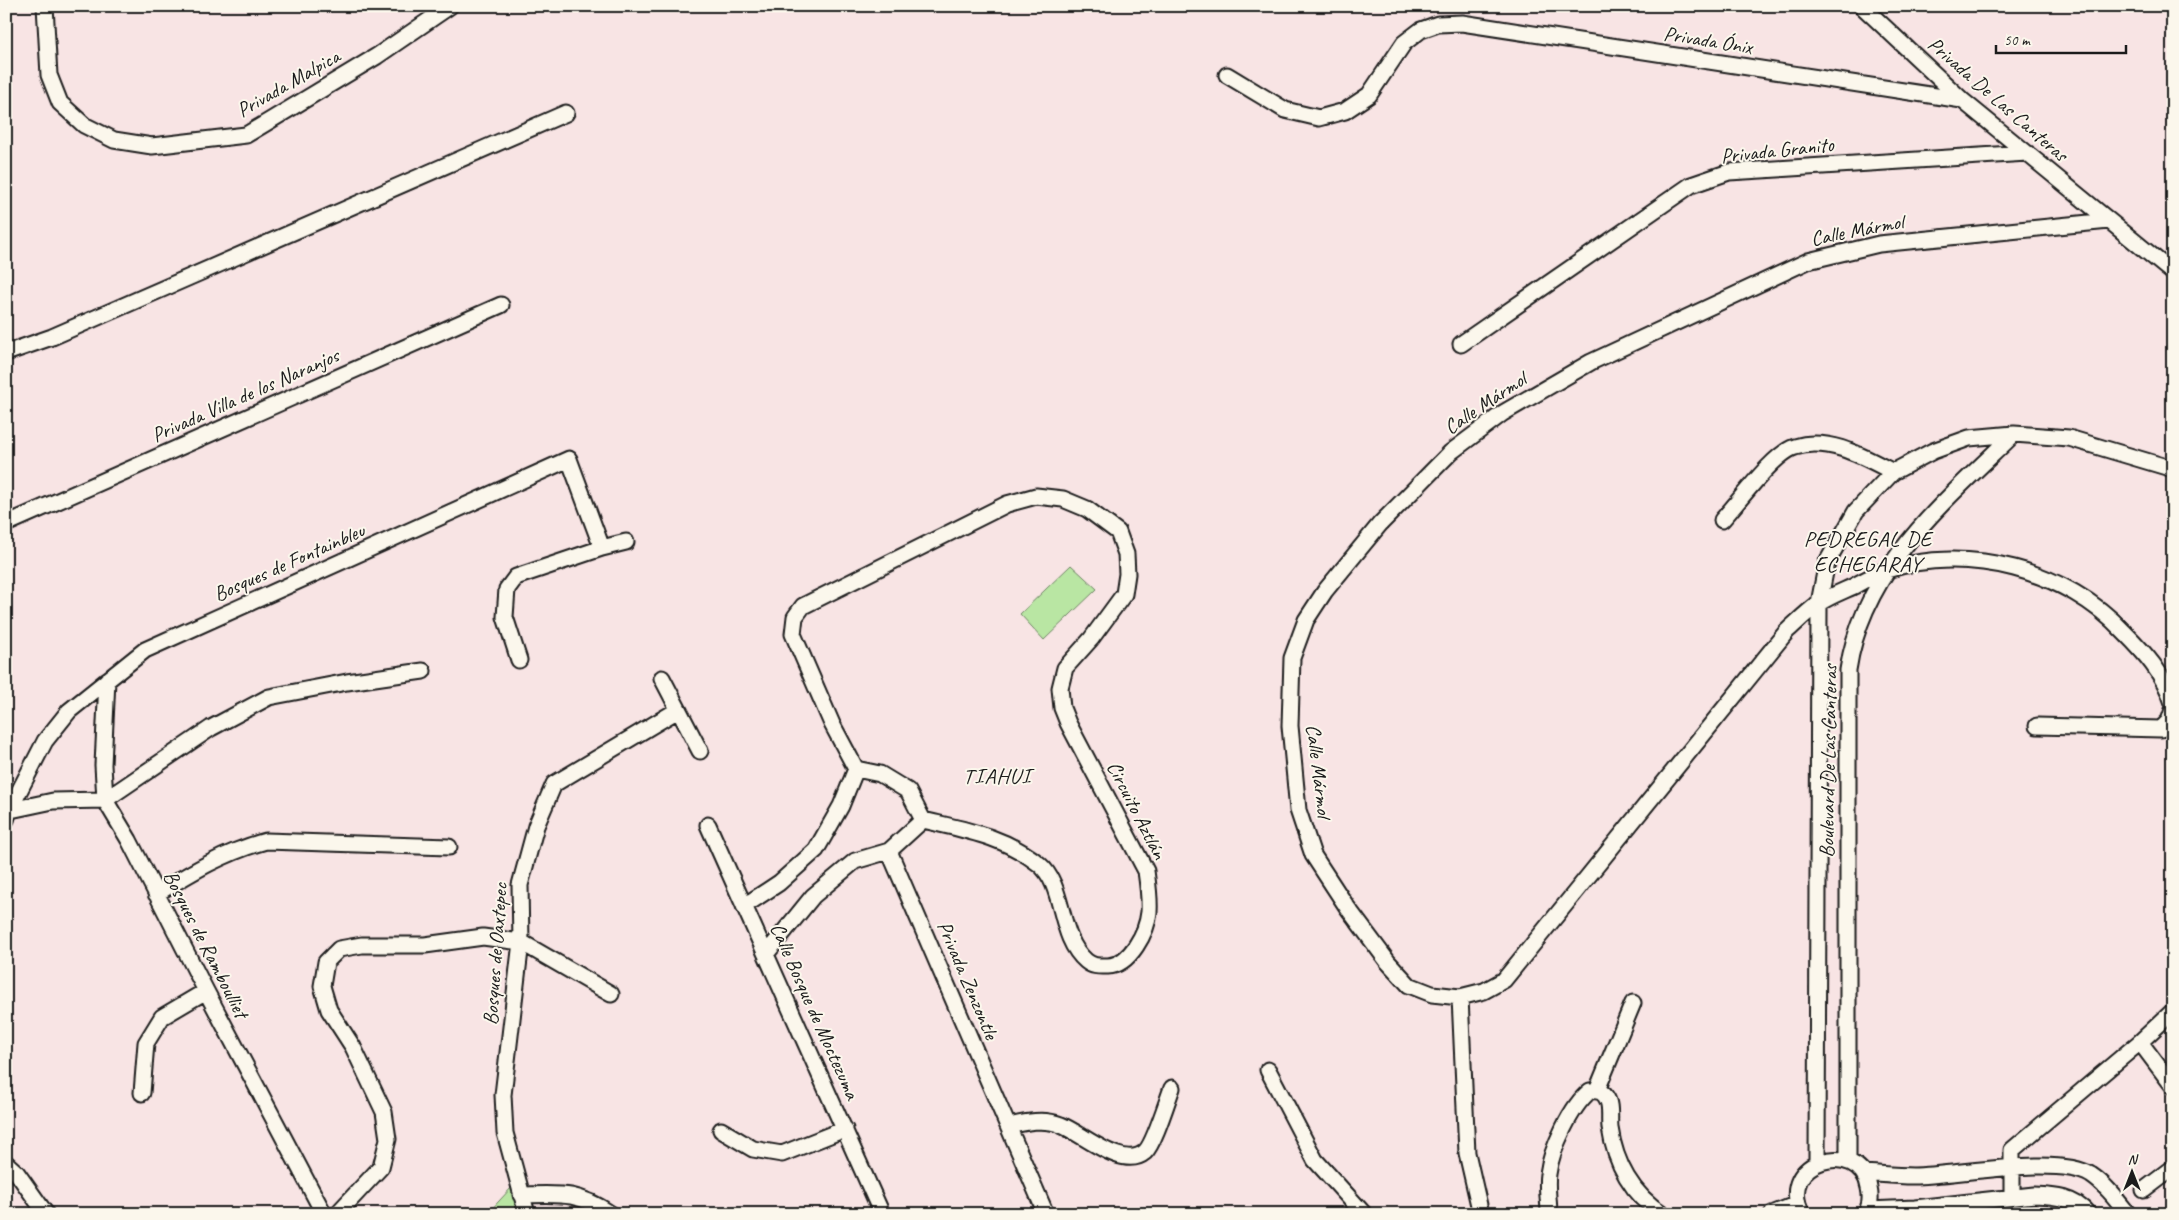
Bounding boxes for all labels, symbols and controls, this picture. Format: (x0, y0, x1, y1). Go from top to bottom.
street label: Privada Ónix (1662, 20, 1756, 60)
scale bar (1996, 22, 2126, 54)
street label: Privada De Las Canteras (1922, 31, 2075, 168)
text: 50 m (2004, 31, 2031, 50)
street label: Privada Malpica (232, 42, 346, 123)
street label: Privada Granito (1719, 131, 1836, 169)
street label: Calle Mármol (1808, 208, 1909, 252)
street label: Privada Villa de los Naranjos (147, 341, 344, 448)
street label: Calle Mármol (1439, 364, 1534, 440)
street label: Bosques de Fontainbleu (209, 517, 370, 607)
district label: PEDREGAL DE ECHEGARAY (1804, 525, 1935, 578)
street label: Boulevard De Las Canteras (1813, 662, 1843, 858)
street label: Calle Mármol (1300, 723, 1338, 823)
street label: Circuito Aztlán (1101, 757, 1173, 864)
district label: TIAHUI (963, 762, 1035, 790)
street label: Bosques de Ramboulliet (158, 866, 256, 1025)
street label: Bosques de Oaxtepec (477, 880, 513, 1026)
street label: Privada Zenzontle (931, 917, 1005, 1044)
street label: Calle Bosque de Moctezuma (764, 919, 866, 1105)
north arrow (2106, 1148, 2156, 1198)
text: N (2128, 1151, 2139, 1168)

